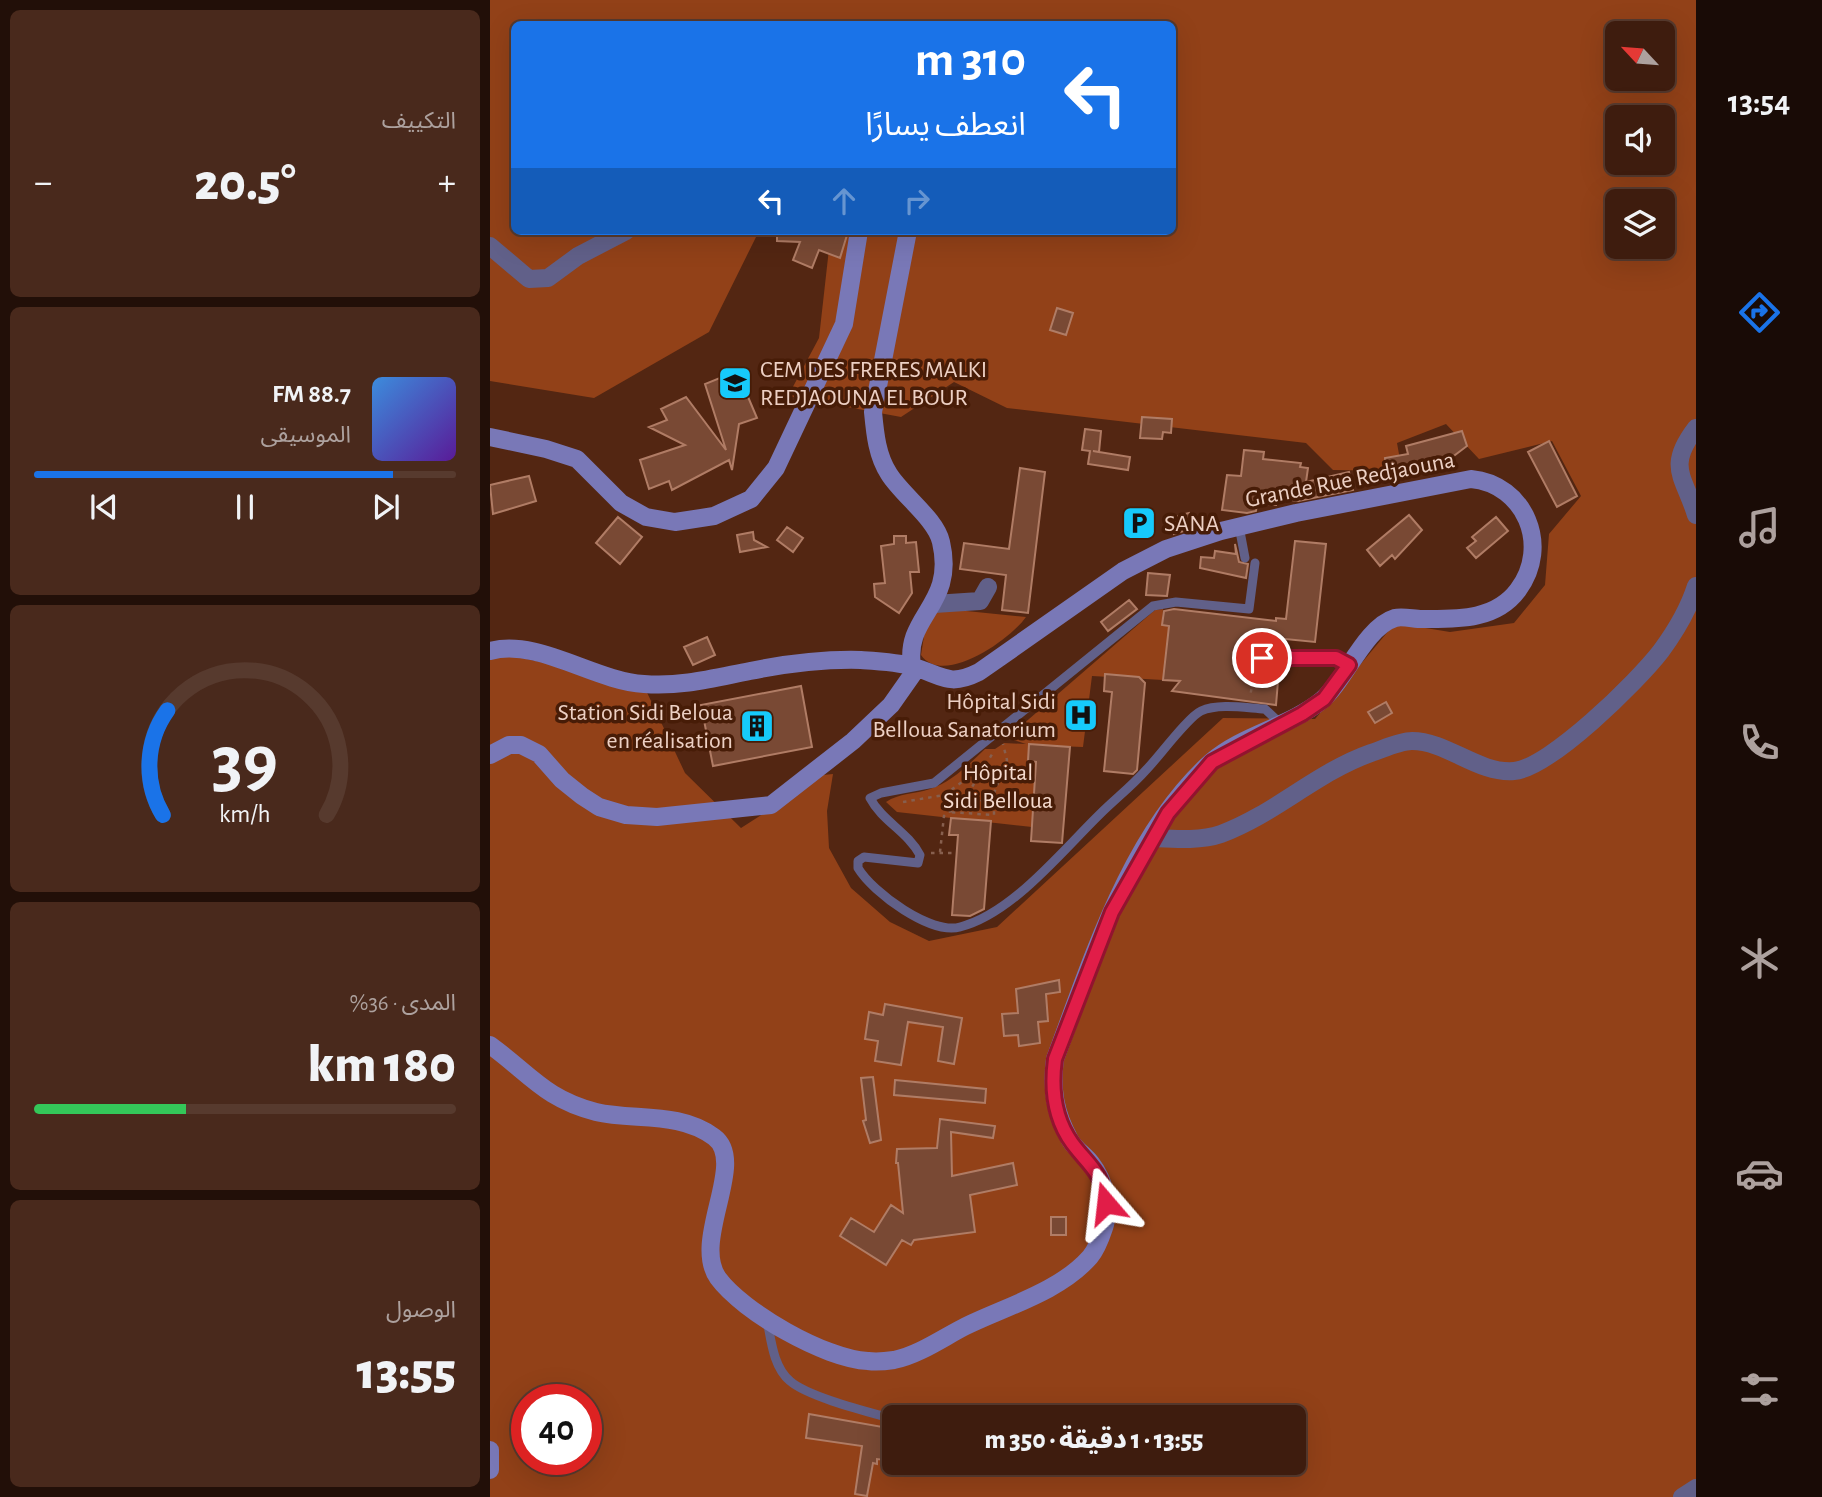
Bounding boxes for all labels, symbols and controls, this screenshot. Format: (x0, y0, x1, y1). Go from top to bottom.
north arrow (1605, 21, 1675, 91)
map controls (1605, 21, 1675, 259)
text: 310 m (915, 36, 1026, 85)
icon: left (1050, 49, 1141, 140)
text: 13:54 (1728, 86, 1790, 118)
button: sound (1605, 105, 1675, 175)
text: انعطف يسارًا (865, 109, 1026, 141)
text: التكييف (382, 110, 456, 133)
text: 20.5° (194, 157, 296, 209)
text: − (34, 164, 52, 202)
text: + (438, 164, 456, 202)
icon: left (752, 182, 790, 220)
icon: ahead (825, 182, 863, 220)
icon: right (898, 182, 936, 220)
button: layers (1605, 189, 1675, 259)
icon: directions (1735, 288, 1784, 337)
place label: CEM DES FRERES MALKI REDJAOUNA EL BOUR (760, 358, 987, 410)
school or university icon: CEM DES FRERES MALKI REDJAOUNA EL BOUR (716, 364, 754, 402)
text: 88.7 FM (272, 381, 351, 407)
text: الموسيقى (260, 424, 351, 447)
street label: Grande Rue Redjaouna (1243, 448, 1457, 512)
icon: previous (85, 488, 123, 526)
icon: pause (226, 488, 264, 526)
icon: next (367, 488, 405, 526)
icon: music (1735, 503, 1784, 552)
parking icon: SANA (1120, 504, 1158, 542)
place label: SANA (1164, 512, 1220, 536)
pin (1232, 628, 1292, 688)
icon: arrive (1243, 639, 1281, 677)
place label: Hôpital Sidi Belloua Sanatorium (873, 690, 1056, 742)
hospital icon: Hôpital Sidi Belloua Sanatorium (1062, 696, 1100, 734)
place label: Station Sidi Beloua en réalisation (557, 701, 733, 753)
building icon: Station Sidi Beloua en réalisation (738, 707, 776, 745)
icon: phone (1735, 718, 1784, 767)
text: 39 (212, 727, 278, 800)
park label: Hôpital Sidi Belloua (943, 761, 1053, 813)
text: km/h (219, 801, 271, 826)
icon: climate (1735, 934, 1784, 983)
text: المدى · 36% (349, 992, 456, 1015)
text: 180 km (307, 1039, 456, 1091)
icon: car (1735, 1149, 1784, 1198)
position arrow (1069, 1166, 1143, 1240)
text: الوصول (386, 1299, 456, 1322)
text: 13:55 (357, 1346, 456, 1398)
icon: filters (1735, 1365, 1784, 1414)
speed limit sign: 40 (511, 1384, 602, 1475)
text: 13:55 · 1 دقيقة · 350 m (984, 1427, 1204, 1453)

